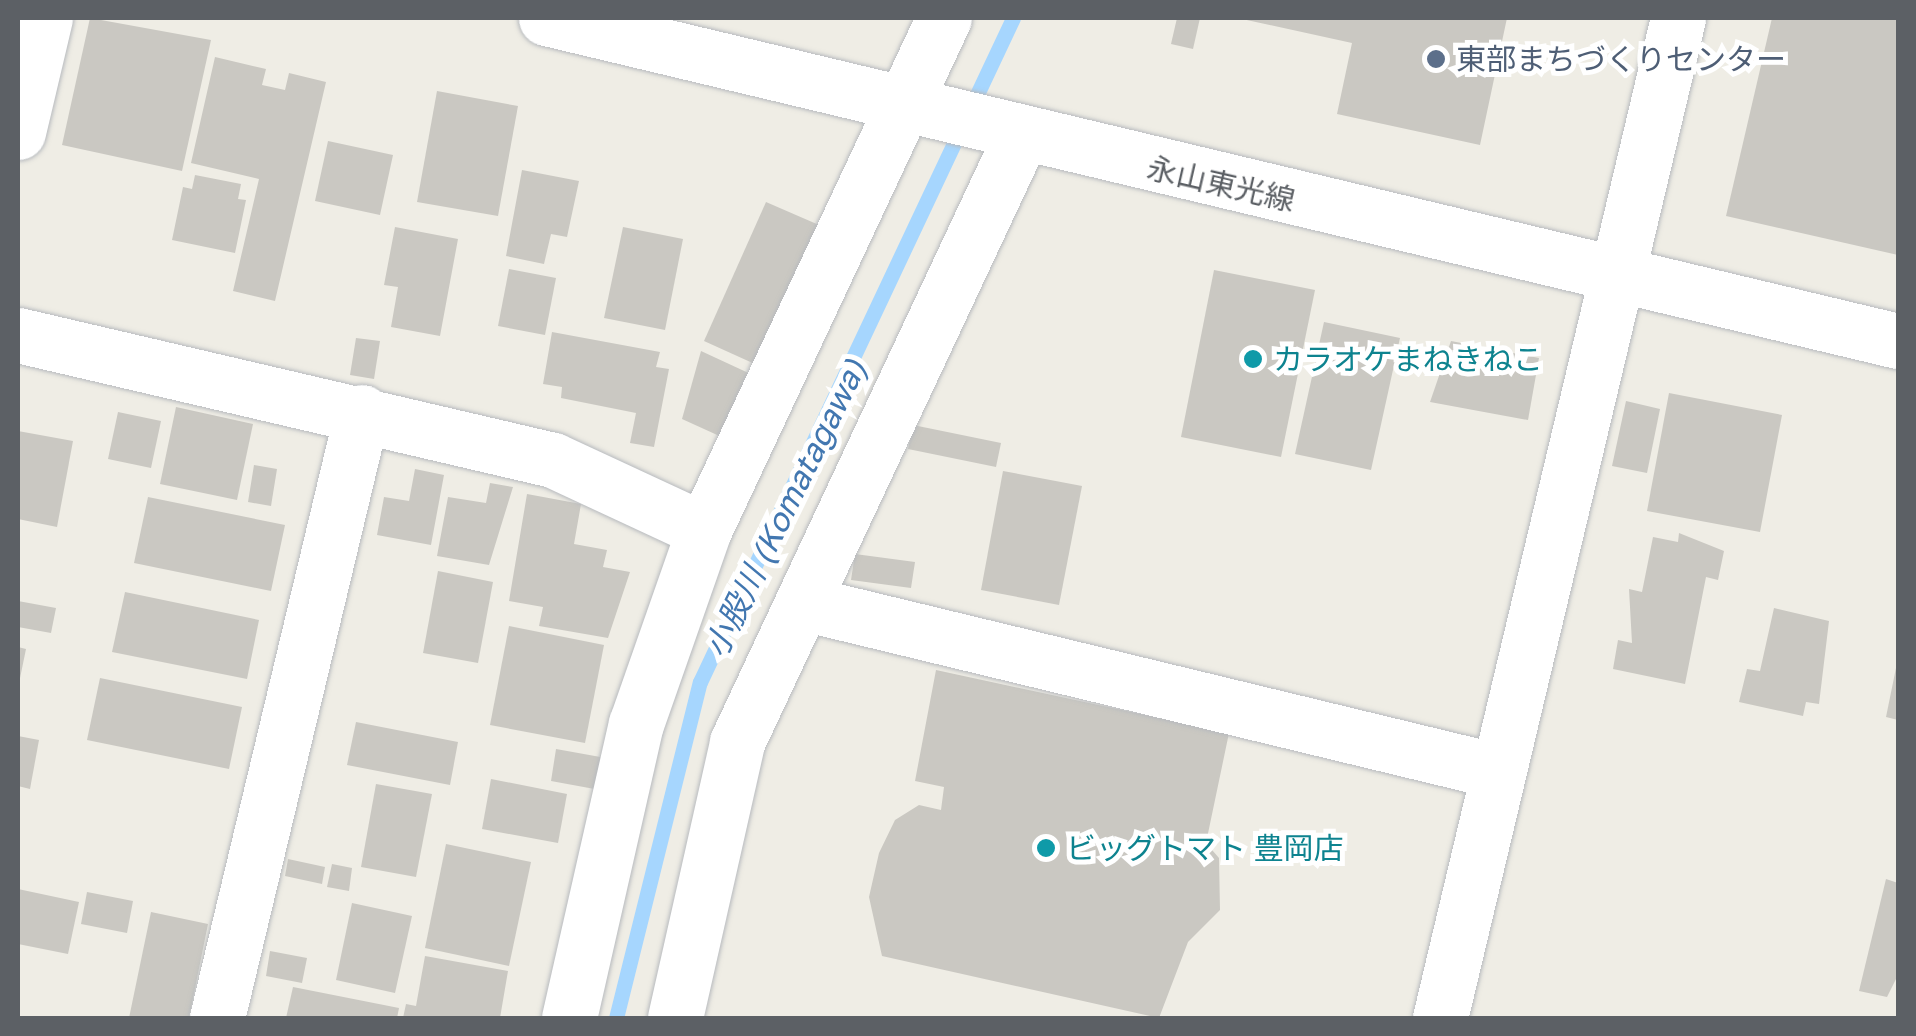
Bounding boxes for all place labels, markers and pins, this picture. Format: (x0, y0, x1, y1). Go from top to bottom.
place label: 東部まちづくりセンター (1456, 41, 1786, 77)
marker: 東部まちづくりセンター (1425, 48, 1447, 70)
place label: カラオケまねきねこ (1273, 341, 1543, 377)
marker: カラオケまねきねこ (1242, 348, 1264, 370)
place label: ビッグトマト 豊岡店 (1066, 830, 1343, 866)
marker: ビッグトマト 豊岡店 (1035, 837, 1057, 859)

